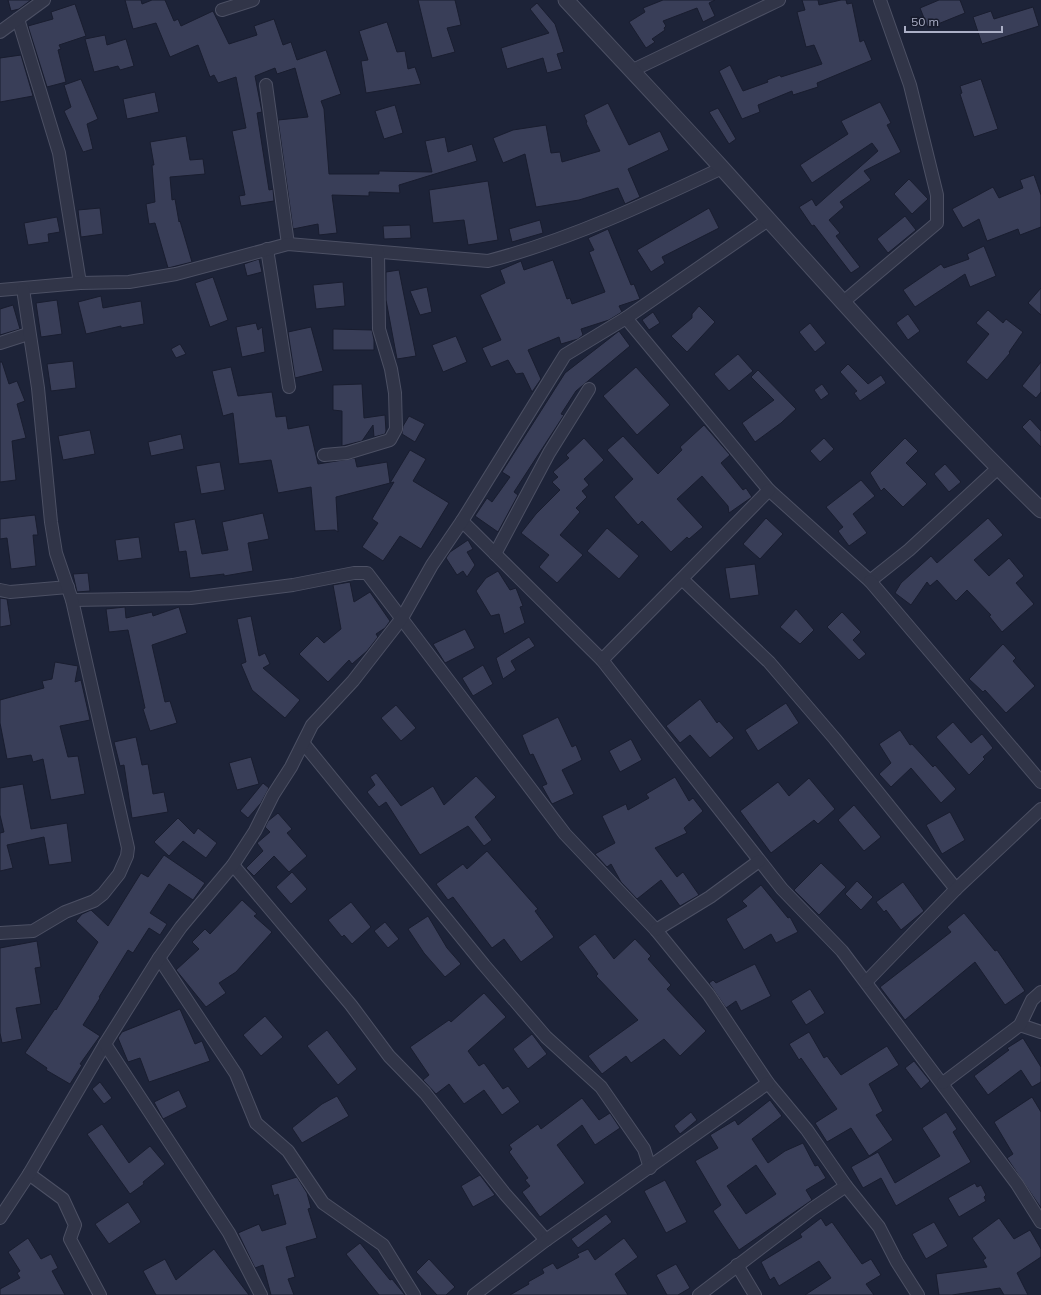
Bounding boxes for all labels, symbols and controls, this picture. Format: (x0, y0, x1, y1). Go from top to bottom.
scale bar (905, 8, 1002, 34)
text: 50 m (911, 14, 939, 29)

